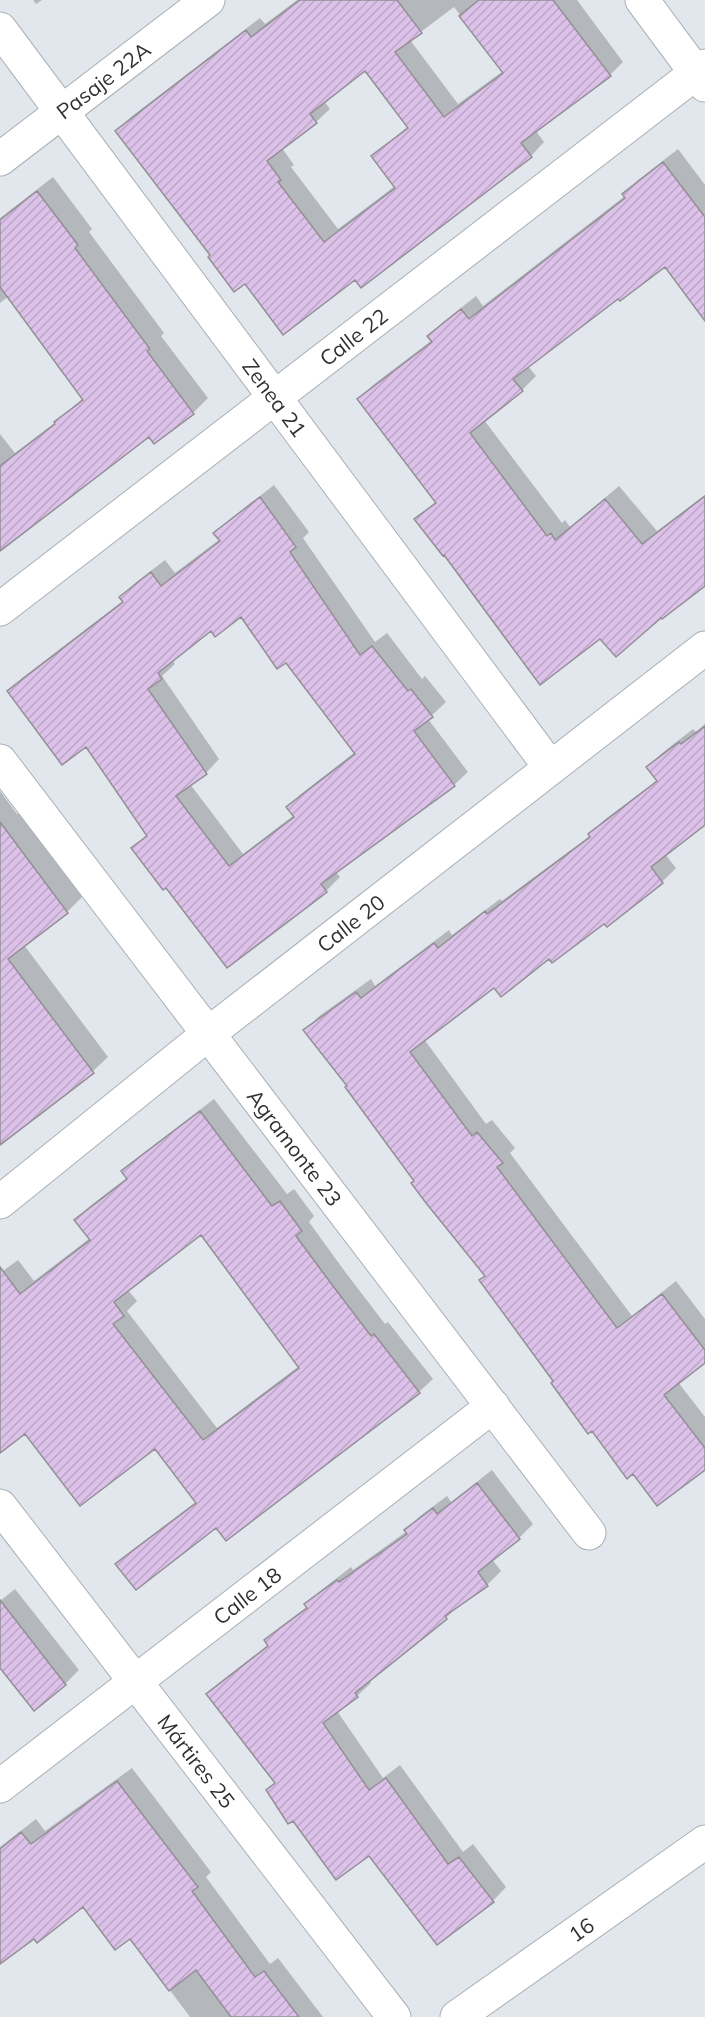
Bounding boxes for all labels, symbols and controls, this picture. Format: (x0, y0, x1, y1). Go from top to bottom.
street label: Pasaje 22A (51, 36, 156, 124)
street label: Calle 22 (314, 303, 392, 371)
street label: Zenea 21 (237, 354, 312, 442)
street label: Calle 20 (312, 889, 390, 958)
street label: Agramonte 23 (242, 1084, 348, 1211)
street label: Calle 18 (208, 1561, 286, 1630)
street label: Mártires 25 (152, 1709, 241, 1813)
street label: 16 (563, 1911, 599, 1947)

